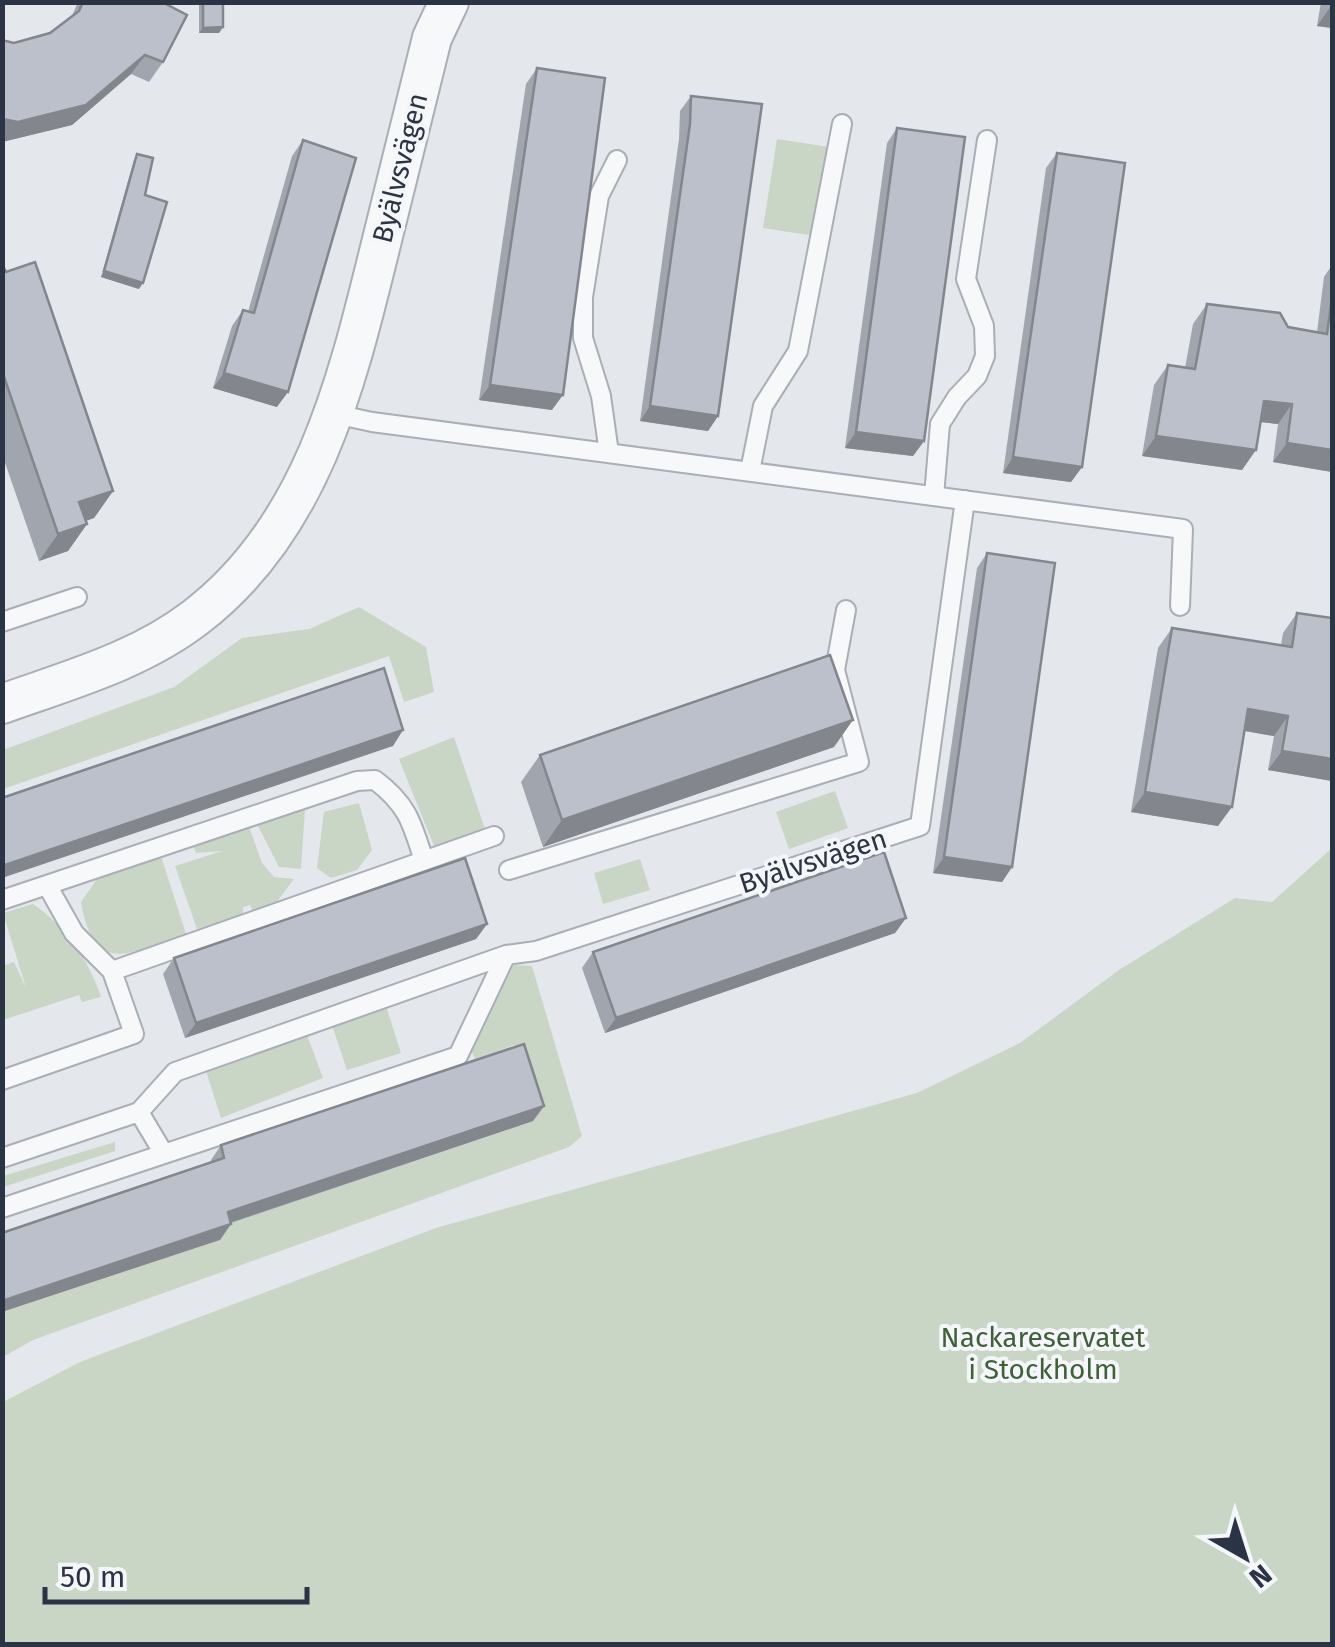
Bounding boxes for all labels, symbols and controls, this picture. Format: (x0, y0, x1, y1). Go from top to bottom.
street label: Byälvsvägen (365, 90, 435, 246)
street label: Byälvsvägen (735, 822, 891, 900)
park label: Nackareservatet i Stockholm (941, 1321, 1146, 1386)
north arrow (1195, 1507, 1295, 1607)
scale bar (45, 1542, 308, 1604)
text: N (1243, 1557, 1278, 1595)
text: 50 m (60, 1559, 125, 1595)

